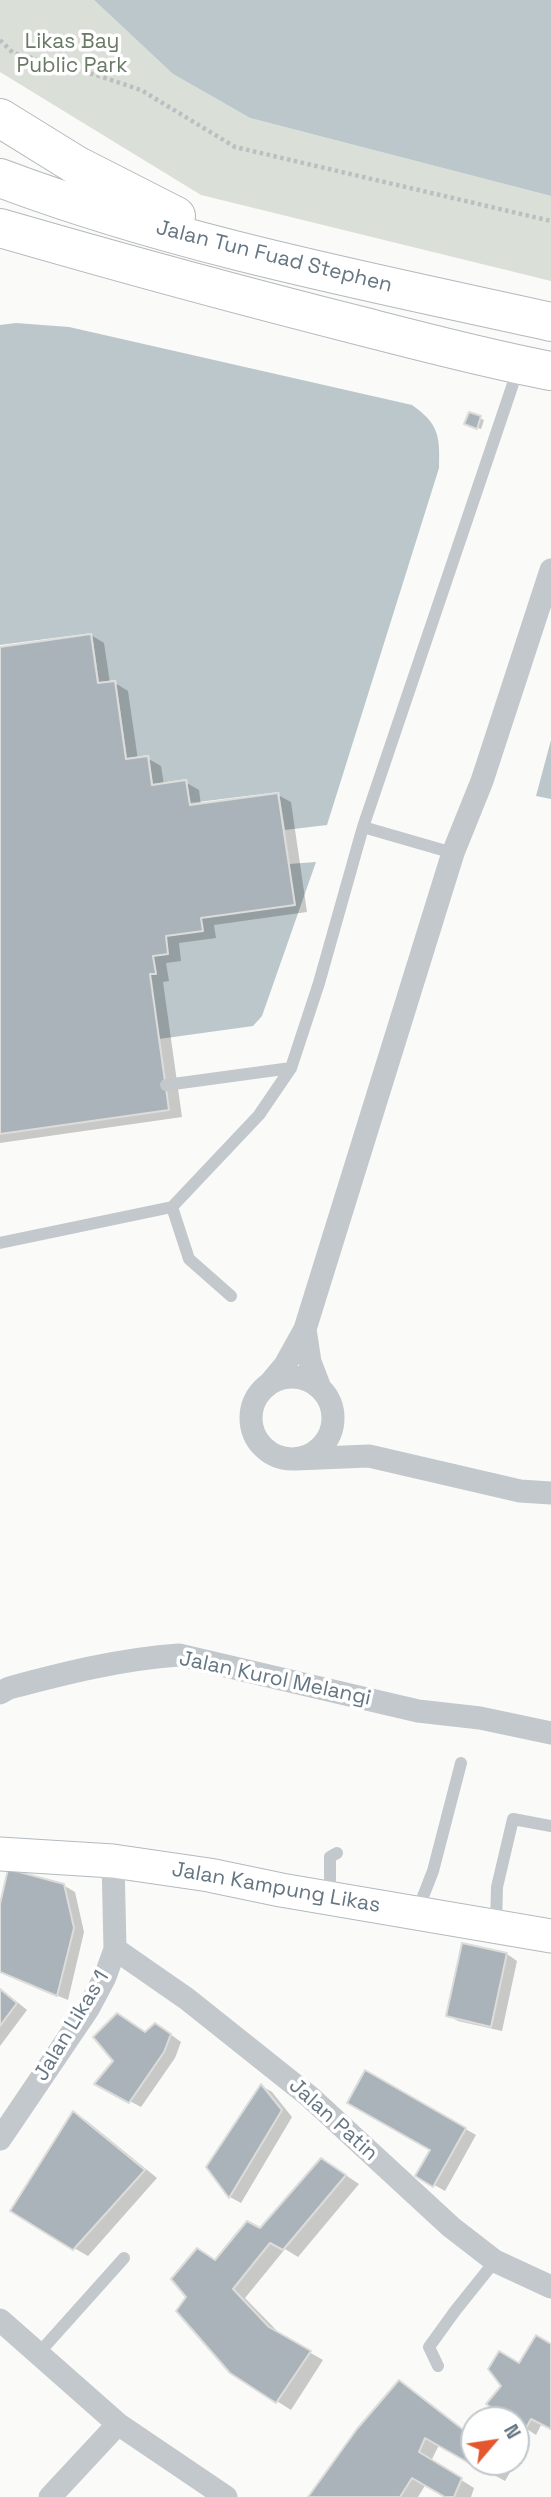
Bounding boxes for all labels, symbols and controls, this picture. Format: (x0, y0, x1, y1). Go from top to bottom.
park label: Likas Bay Public Park (17, 29, 127, 79)
street label: Jalan Tun Fuad Stephen (153, 215, 395, 299)
street label: Jalan Kurol Melangi (177, 1646, 373, 1712)
street label: Jalan Kampung Likas (170, 1857, 382, 1919)
street label: Jalan Likas 1 (29, 1966, 115, 2086)
street label: Jalan Patin (283, 2074, 383, 2166)
north arrow (460, 2406, 530, 2476)
text: N (498, 2420, 526, 2443)

